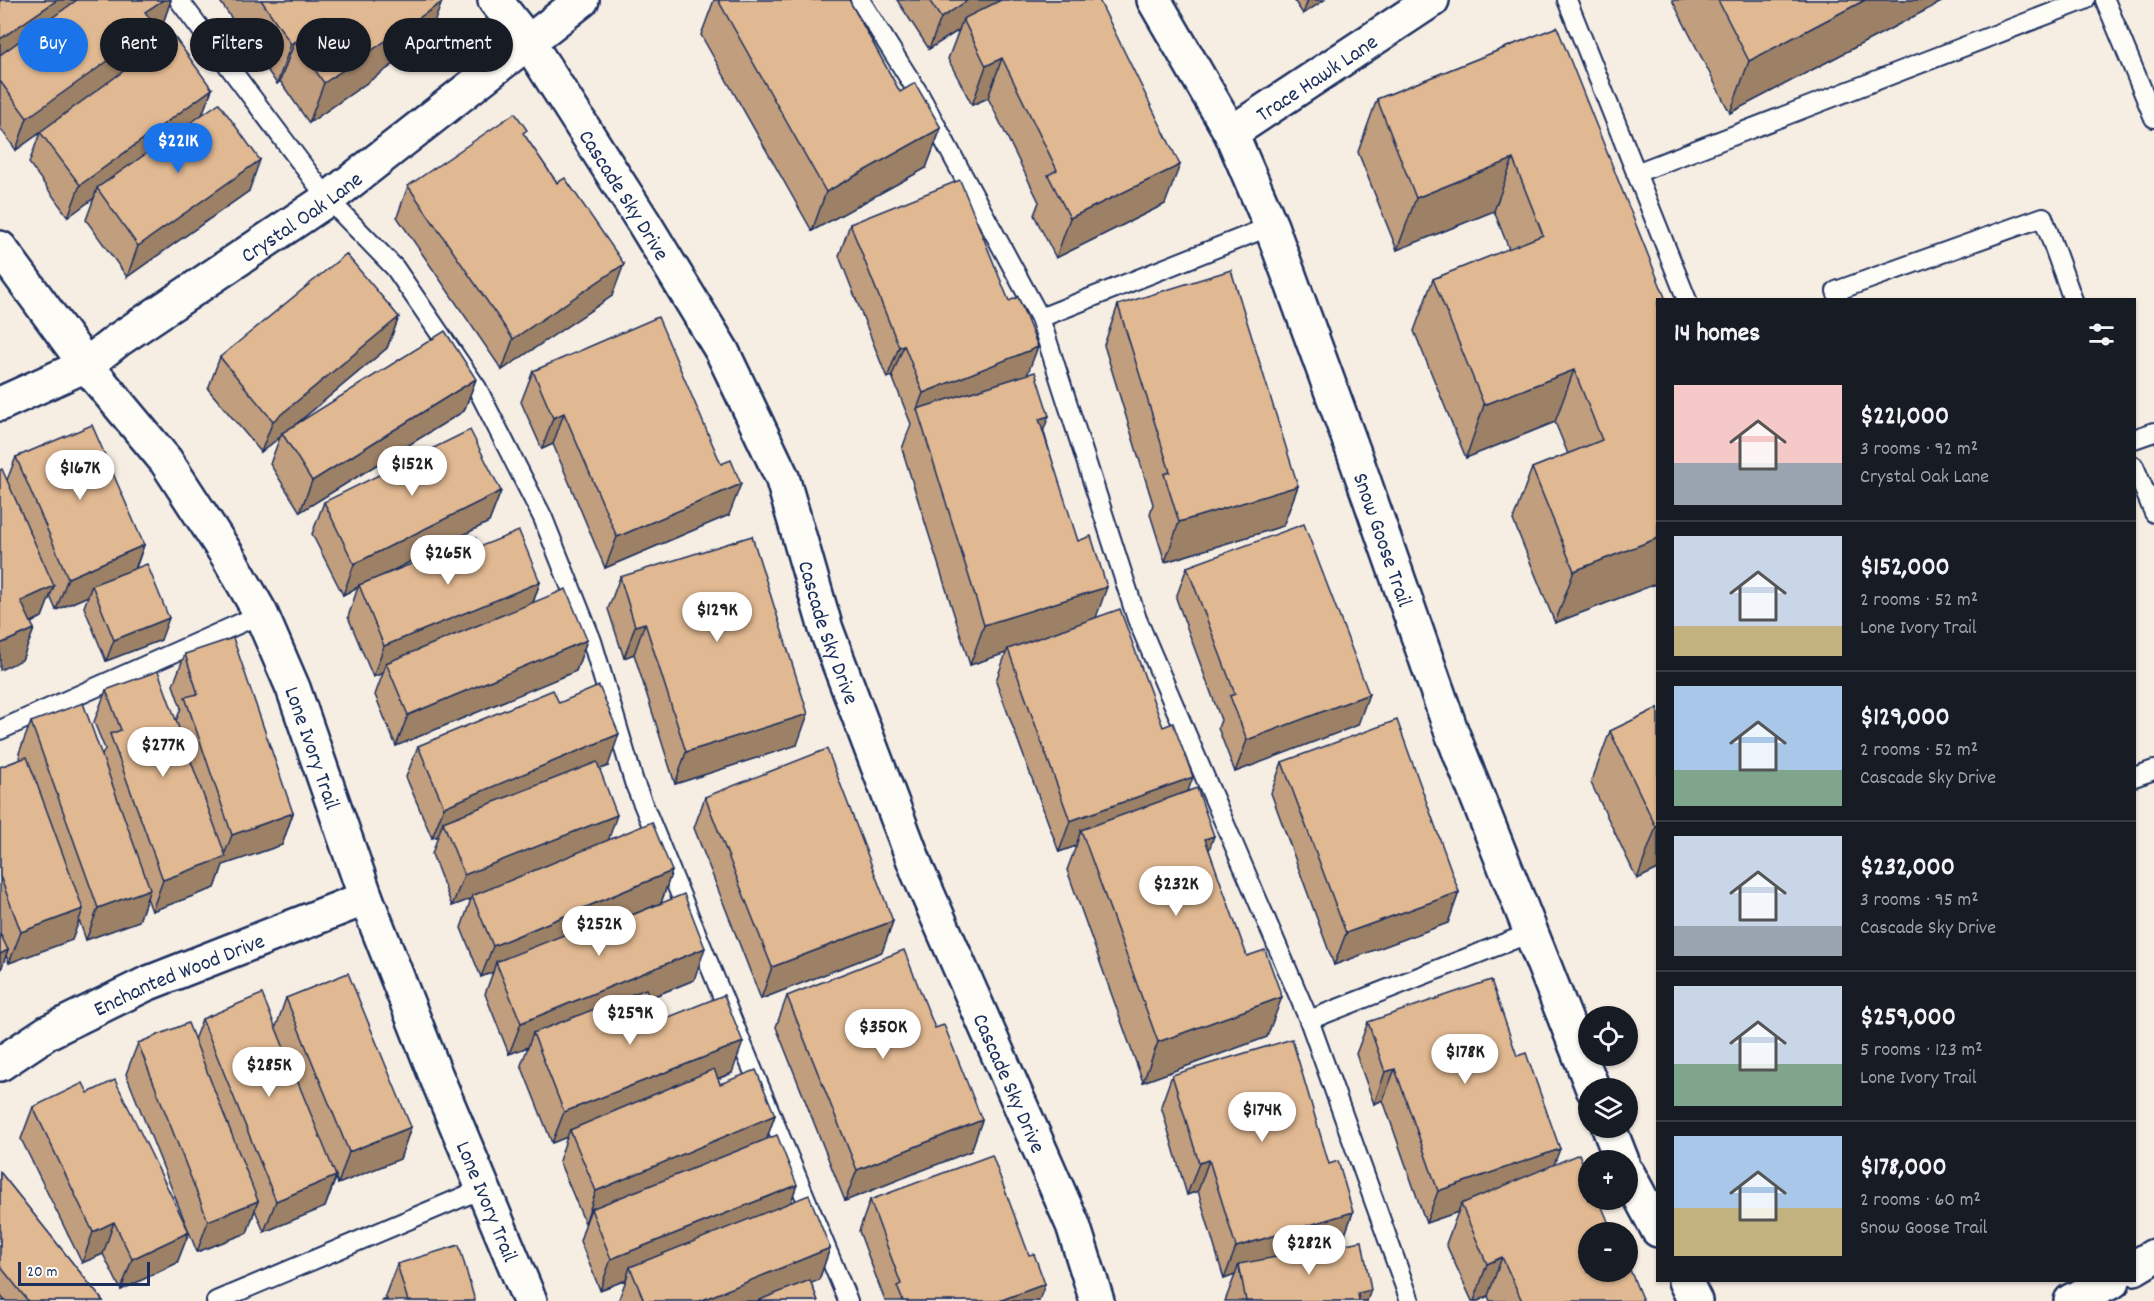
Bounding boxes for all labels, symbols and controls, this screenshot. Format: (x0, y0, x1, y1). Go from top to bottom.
chip: Buy (18, 18, 88, 72)
chip: Rent (100, 18, 178, 72)
chip: Filters (190, 18, 284, 72)
chip: New (296, 18, 371, 72)
chip: Apartment (383, 18, 513, 72)
street label: Trace Hawk Lane (1251, 28, 1385, 131)
pin: $221K (136, 123, 220, 174)
street label: Cascade Sky Drive (569, 124, 675, 267)
text: $221K (157, 128, 199, 156)
street label: Crystal Oak Lane (236, 165, 371, 272)
text: 14 homes (1674, 316, 1760, 353)
icon: filters (2085, 318, 2118, 351)
text: $221,000 (1860, 399, 1949, 436)
icon: home (1722, 409, 1794, 481)
text: 3 rooms · 92 m² (1860, 436, 1978, 464)
pin: $152K (370, 446, 454, 497)
pin: $167K (38, 450, 122, 501)
text: $152K (391, 451, 433, 479)
text: $167K (59, 455, 101, 483)
text: Crystal Oak Lane (1860, 464, 1989, 492)
street label: Snow Goose Trail (1343, 469, 1419, 612)
pin: $265K (406, 535, 490, 586)
text: $265K (424, 540, 472, 568)
text: $152,000 (1860, 550, 1950, 587)
street label: Cascade Sky Drive (788, 557, 865, 709)
icon: home (1722, 560, 1794, 632)
text: 2 rooms · 52 m² (1860, 587, 1978, 615)
pin: $129K (675, 592, 759, 643)
text: $129K (696, 597, 738, 625)
text: Lone Ivory Trail (1860, 615, 1976, 643)
street label: Lone Ivory Trail (275, 683, 346, 814)
text: $129,000 (1860, 700, 1950, 737)
icon: home (1722, 710, 1794, 782)
pin: $277K (121, 727, 205, 778)
text: $277K (141, 732, 185, 760)
text: 2 rooms · 52 m² (1860, 737, 1978, 765)
text: Cascade Sky Drive (1860, 765, 1996, 793)
text: $232,000 (1860, 850, 1955, 887)
icon: home (1722, 860, 1794, 932)
pin: $232K (1134, 866, 1218, 917)
text: $232K (1153, 871, 1199, 899)
text: 3 rooms · 95 m² (1860, 887, 1979, 915)
pin: $252K (557, 906, 641, 957)
text: $252K (576, 911, 622, 939)
text: Cascade Sky Drive (1860, 915, 1996, 943)
street label: Enchanted Wood Drive (89, 927, 270, 1026)
pin: $259K (588, 995, 672, 1046)
text: $259K (607, 1000, 653, 1028)
text: $259,000 (1860, 1000, 1956, 1037)
map controls (1578, 1006, 1638, 1282)
button: locate (1578, 1006, 1638, 1066)
pin: $350K (841, 1009, 925, 1060)
street label: Cascade Sky Drive (963, 1009, 1052, 1159)
icon: home (1722, 1010, 1794, 1082)
text: $350K (859, 1014, 907, 1042)
pin: $178K (1423, 1034, 1507, 1085)
text: 5 rooms · 123 m² (1860, 1037, 1983, 1065)
text: $178K (1445, 1039, 1485, 1067)
pin: $285K (227, 1047, 311, 1098)
text: $285K (246, 1052, 292, 1080)
text: Lone Ivory Trail (1860, 1065, 1976, 1093)
button: layers (1578, 1078, 1638, 1138)
pin: $174K (1220, 1092, 1304, 1143)
text: $174K (1242, 1097, 1282, 1125)
street label: Lone Ivory Trail (446, 1137, 524, 1267)
button: + (1578, 1150, 1638, 1210)
text: $178,000 (1860, 1150, 1947, 1187)
icon: home (1722, 1160, 1794, 1232)
text: 2 rooms · 60 m² (1860, 1187, 1981, 1215)
text: Snow Goose Trail (1860, 1215, 1987, 1243)
button: − (1578, 1222, 1638, 1282)
pin: $282K (1267, 1225, 1351, 1276)
text: $282K (1287, 1230, 1331, 1258)
scale bar (18, 1259, 150, 1286)
text: 20 m (27, 1261, 57, 1284)

